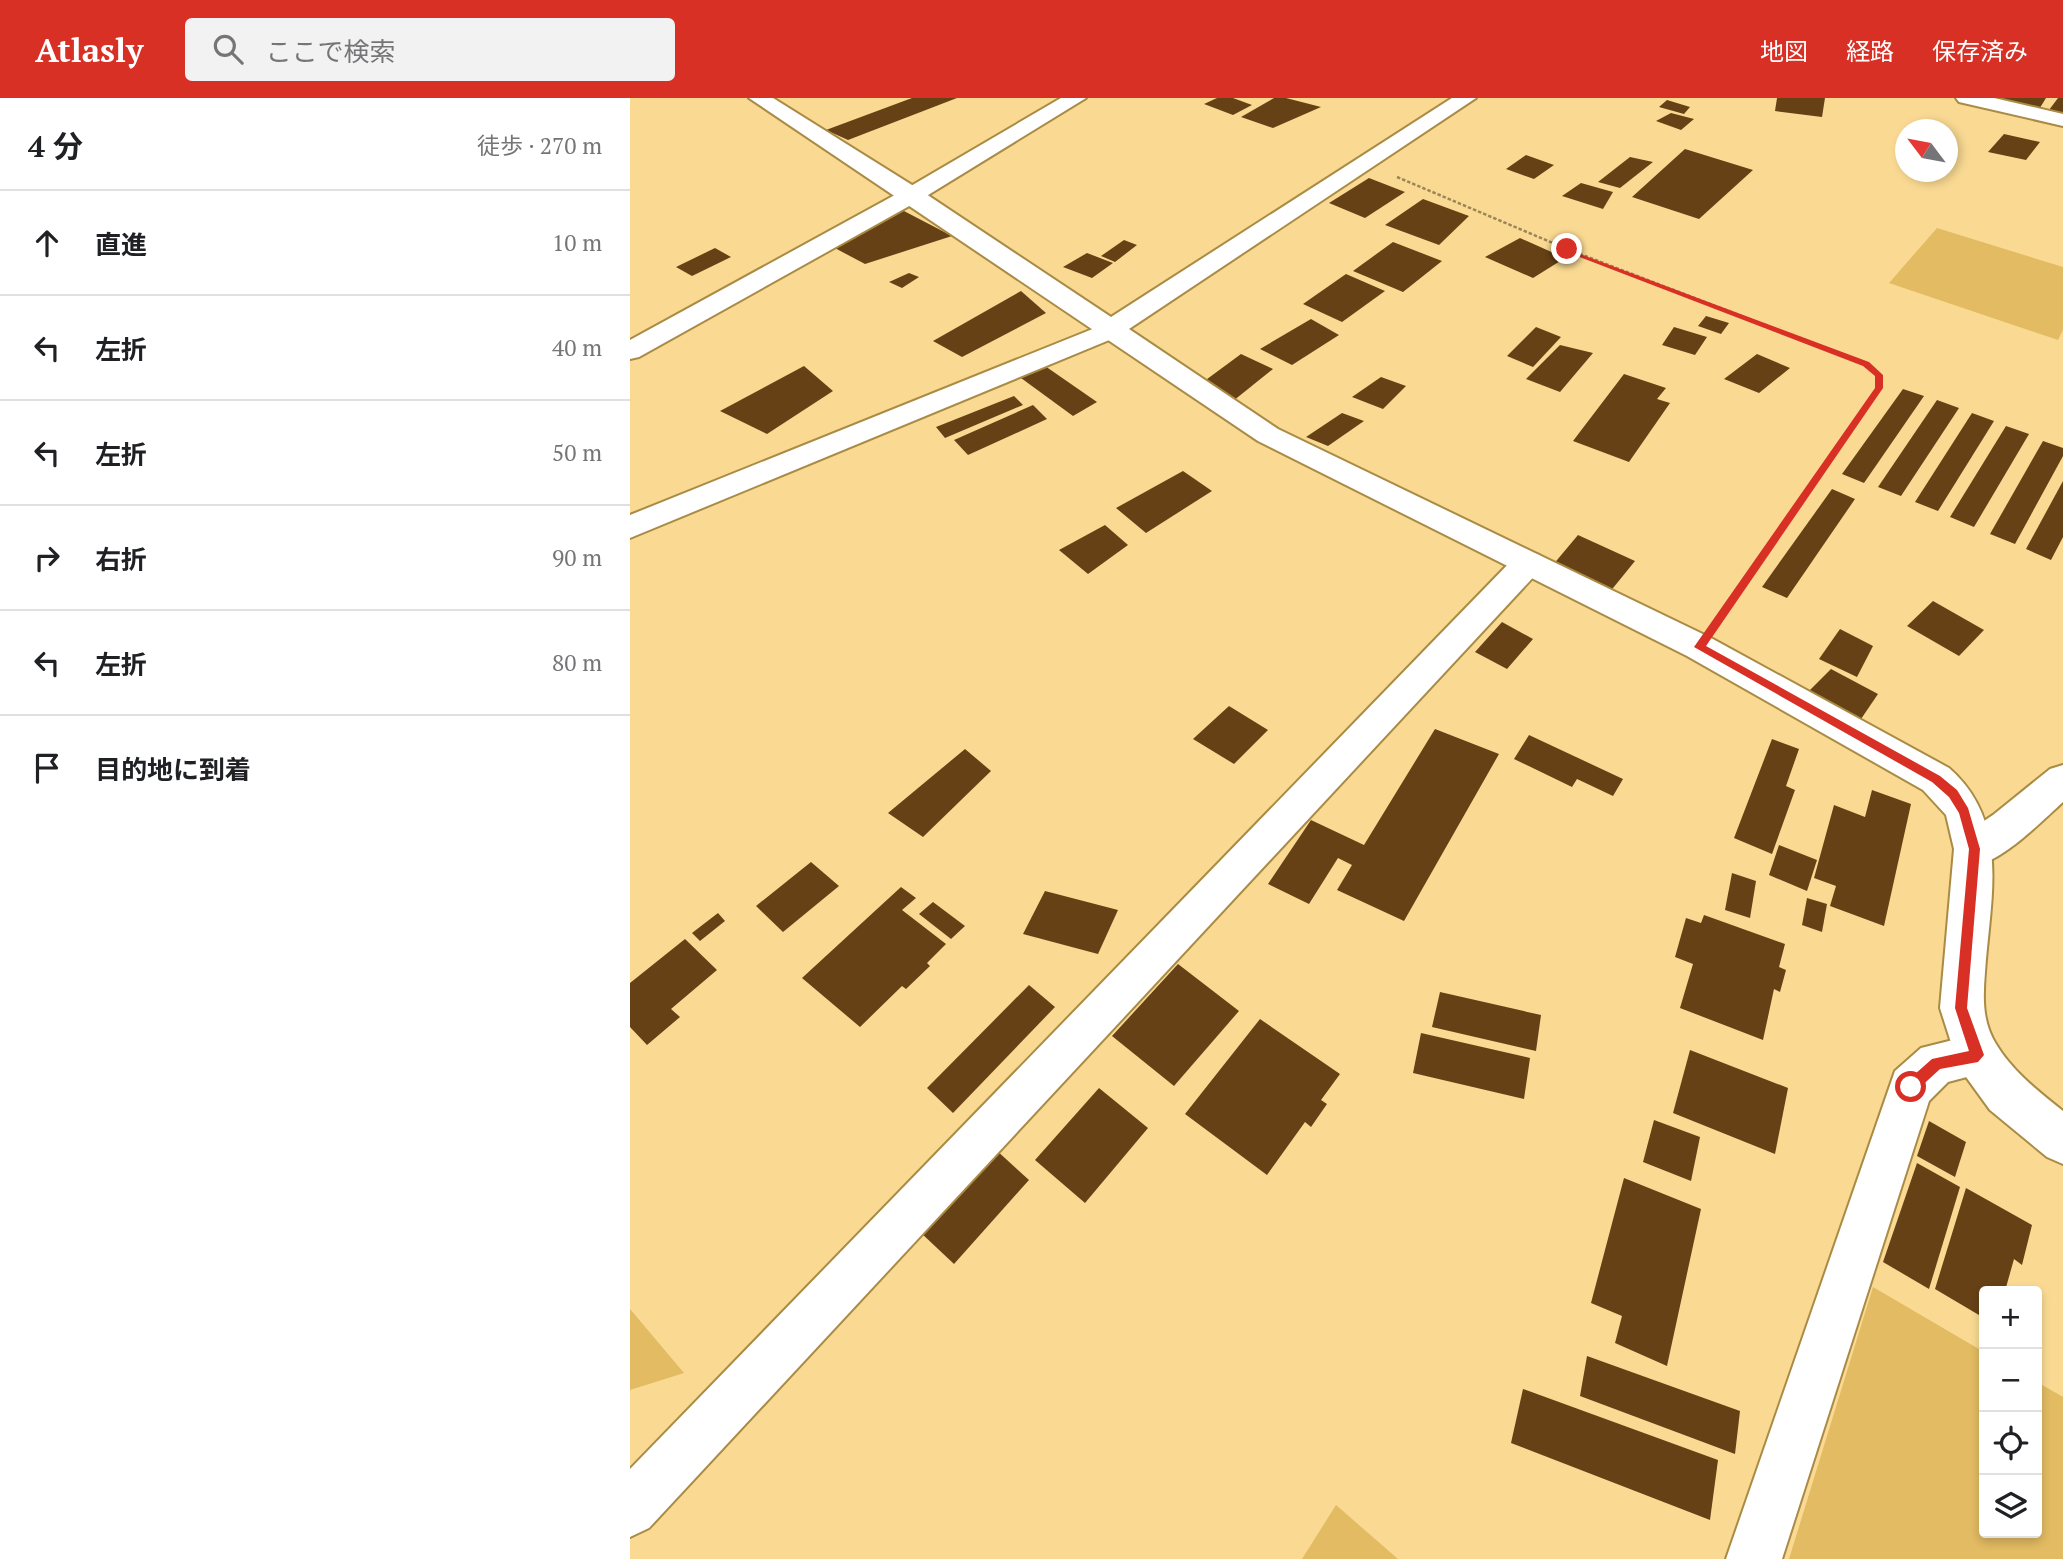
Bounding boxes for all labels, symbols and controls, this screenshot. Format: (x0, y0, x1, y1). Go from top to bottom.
search box (185, 18, 675, 81)
text: Atlasly (35, 28, 143, 71)
icon: search (209, 30, 247, 68)
text: ここで検索 (265, 34, 395, 68)
text: 地図 (1760, 35, 1808, 67)
text: 経路 (1846, 35, 1894, 67)
text: 保存済み (1932, 35, 2028, 67)
north arrow (1895, 119, 1958, 182)
text: 4 分 (28, 126, 83, 166)
text: 徒歩 · 270 m (477, 130, 602, 161)
icon: ahead (28, 224, 66, 262)
text: 直進 (95, 227, 147, 261)
text: 10 m (552, 227, 602, 258)
route end (1551, 233, 1582, 264)
icon: left (28, 329, 66, 367)
text: 左折 (95, 332, 147, 366)
text: 40 m (552, 332, 602, 363)
icon: left (28, 434, 66, 472)
text: 左折 (95, 437, 147, 471)
text: 50 m (552, 437, 602, 468)
icon: right (28, 539, 66, 577)
text: 右折 (95, 542, 147, 576)
text: 90 m (552, 542, 602, 573)
icon: left (28, 644, 66, 682)
text: 左折 (95, 647, 147, 681)
text: 80 m (552, 647, 602, 678)
icon: arrive (28, 749, 66, 787)
text: 目的地に到着 (95, 752, 251, 786)
route start (1895, 1071, 1926, 1102)
map controls (1979, 1286, 2042, 1538)
button: + (1979, 1286, 2042, 1349)
button: − (1979, 1349, 2042, 1412)
button: locate (1979, 1412, 2042, 1475)
button: layers (1979, 1475, 2042, 1538)

